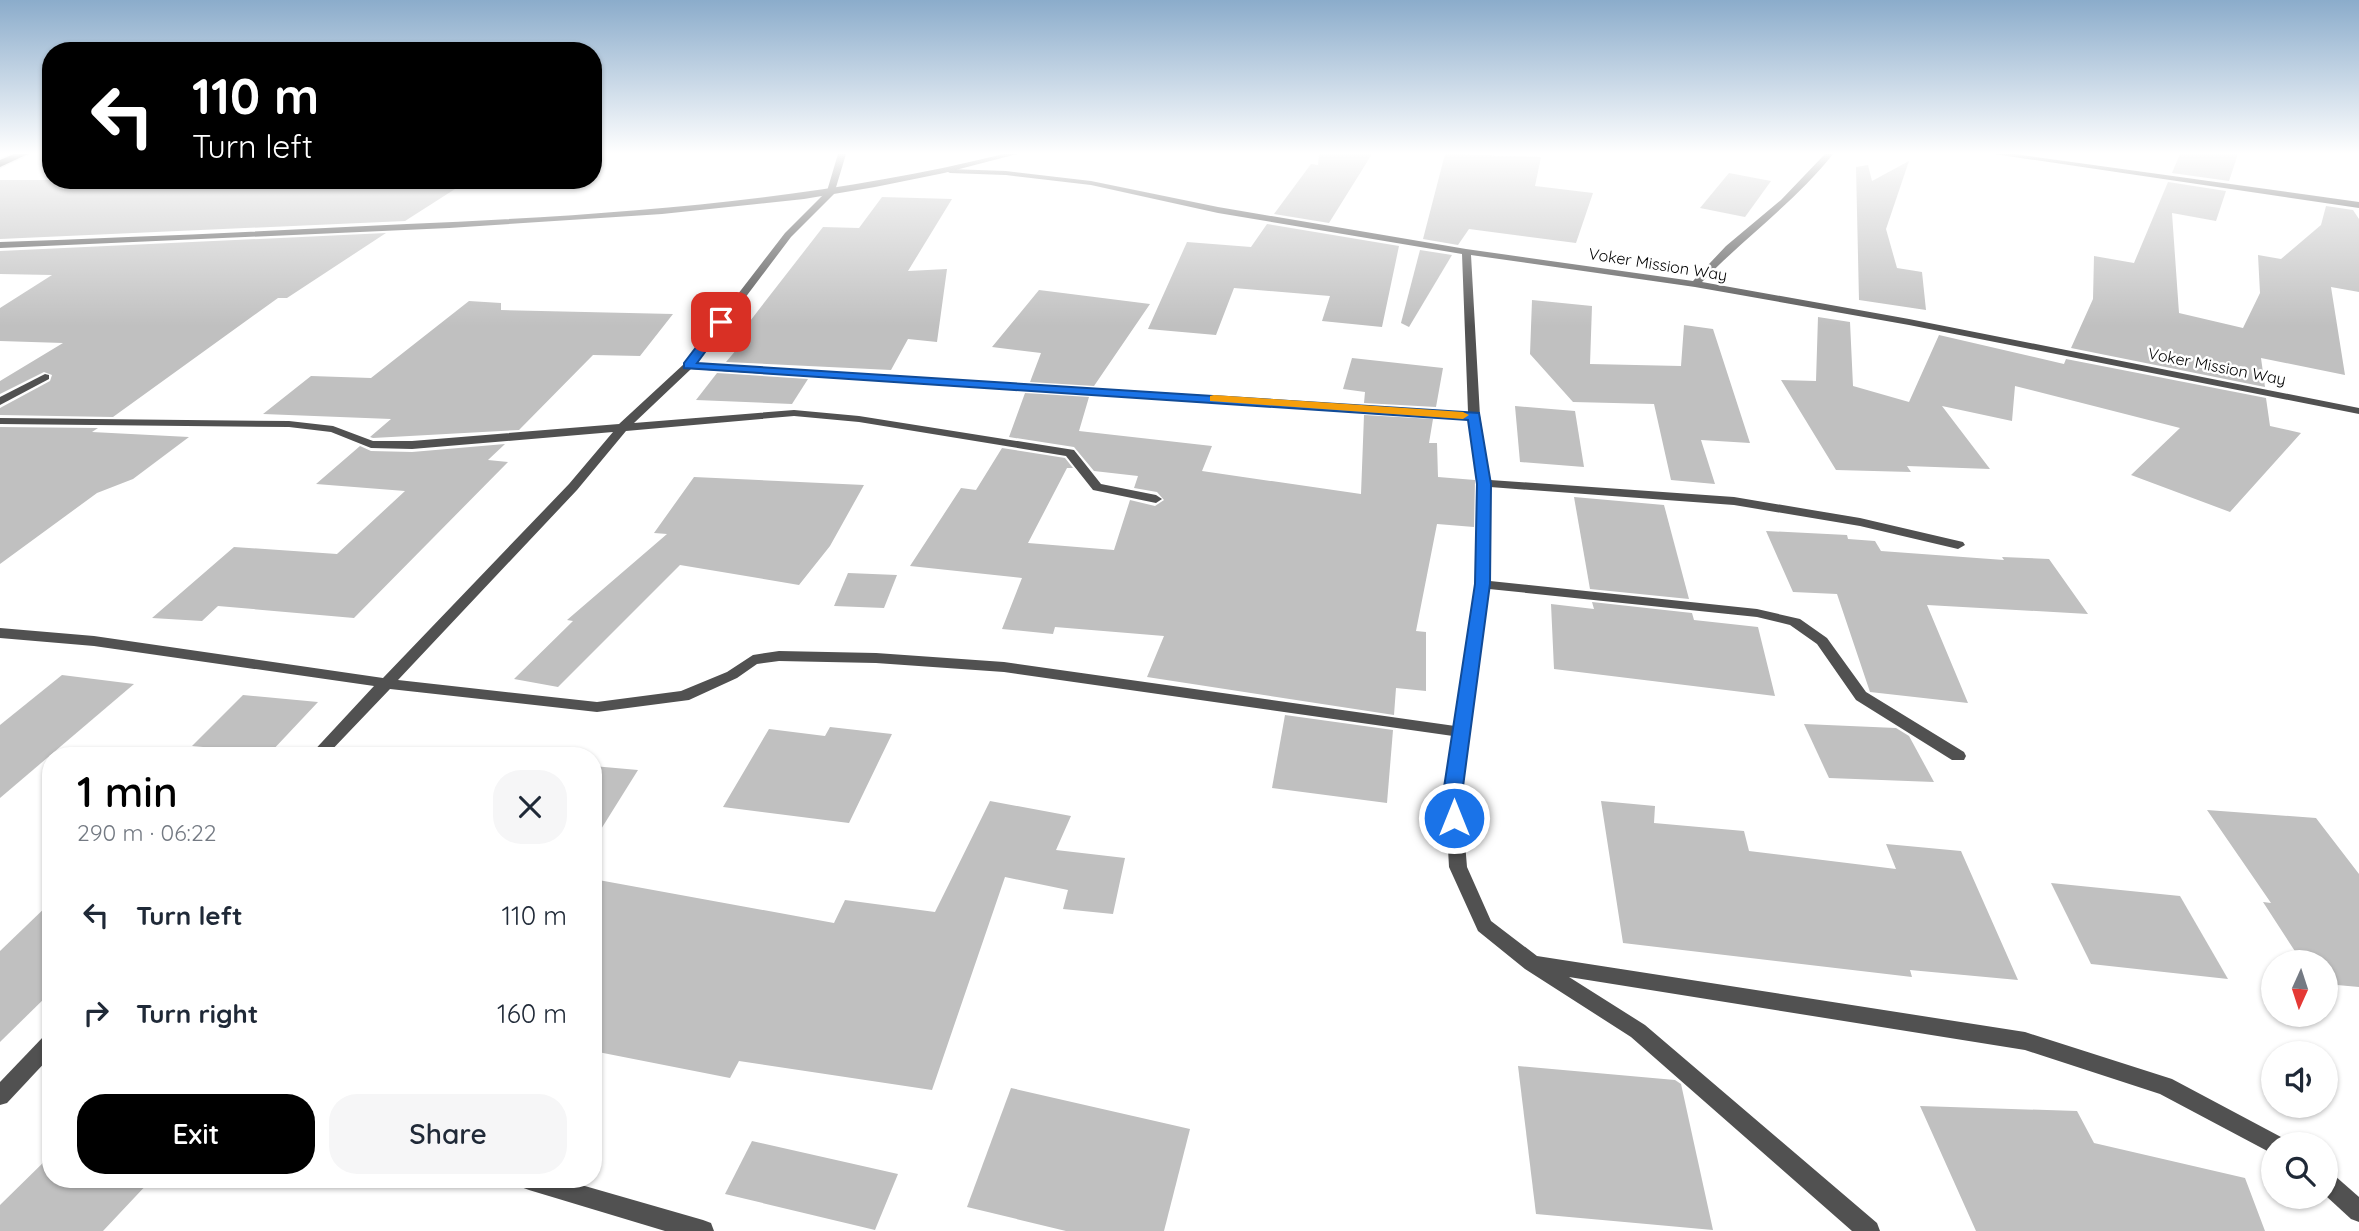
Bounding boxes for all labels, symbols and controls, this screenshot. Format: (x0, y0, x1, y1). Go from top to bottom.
text: 110 m (192, 65, 319, 126)
icon: left (77, 70, 168, 161)
text: Turn left (192, 126, 313, 166)
street label: Voker Mission Way (1587, 243, 1729, 285)
pin (691, 292, 751, 352)
icon: arrive (702, 303, 740, 341)
street label: Voker Mission Way (2146, 343, 2288, 389)
text: 1 min (77, 765, 178, 818)
button: close (493, 770, 567, 844)
position arrow (1417, 781, 1491, 855)
text: 290 m · 06:22 (77, 818, 216, 847)
icon: left (77, 896, 115, 934)
text: Turn left (136, 899, 243, 932)
text: 110 m (501, 899, 567, 932)
north arrow (2261, 950, 2338, 1027)
map controls (2261, 950, 2338, 1209)
icon: right (77, 994, 115, 1032)
text: Turn right (136, 997, 258, 1030)
text: 160 m (497, 997, 567, 1030)
button: sound (2261, 1041, 2338, 1118)
button: Exit (77, 1094, 315, 1174)
button: Share (329, 1094, 567, 1174)
button: search (2261, 1132, 2338, 1209)

